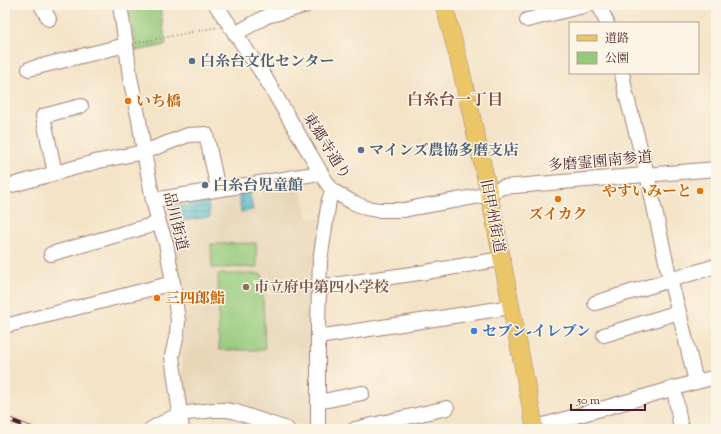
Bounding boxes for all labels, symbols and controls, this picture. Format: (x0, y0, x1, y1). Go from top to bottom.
legend (569, 22, 699, 74)
text: 道路 (605, 30, 629, 48)
text: 公園 (605, 50, 629, 68)
place label: 白糸台文化センター (200, 52, 334, 73)
marker: 白糸台文化センター (187, 56, 197, 66)
district label: 白糸台一丁目 (407, 90, 503, 113)
place label: いち橋 (136, 92, 181, 113)
marker: いち橋 (123, 96, 133, 106)
street label: 東郷寺通り (297, 109, 355, 184)
place label: マインズ農協多磨支店 (369, 141, 518, 162)
marker: マインズ農協多磨支店 (356, 145, 366, 155)
street label: 多磨霊園南参道 (547, 147, 653, 178)
place label: 白糸台児童館 (213, 176, 303, 197)
street label: 旧甲州街道 (474, 177, 509, 255)
marker: 白糸台児童館 (200, 180, 210, 190)
place label: やすいみーと (602, 182, 692, 203)
marker: やすいみーと (695, 186, 705, 196)
street label: 品川街道 (157, 190, 192, 253)
marker: ズイカク (553, 194, 563, 204)
place label: ズイカク (528, 205, 588, 226)
place label: 市立府中第四小学校 (254, 278, 389, 299)
marker: 市立府中第四小学校 (241, 282, 251, 292)
place label: 三四郎鮨 (165, 289, 225, 310)
marker: 三四郎鮨 (152, 293, 162, 303)
place label: セブン-イレブン (482, 322, 591, 343)
marker: セブン-イレブン (469, 326, 479, 336)
scale bar (571, 386, 645, 412)
text: 50 m (576, 392, 600, 410)

